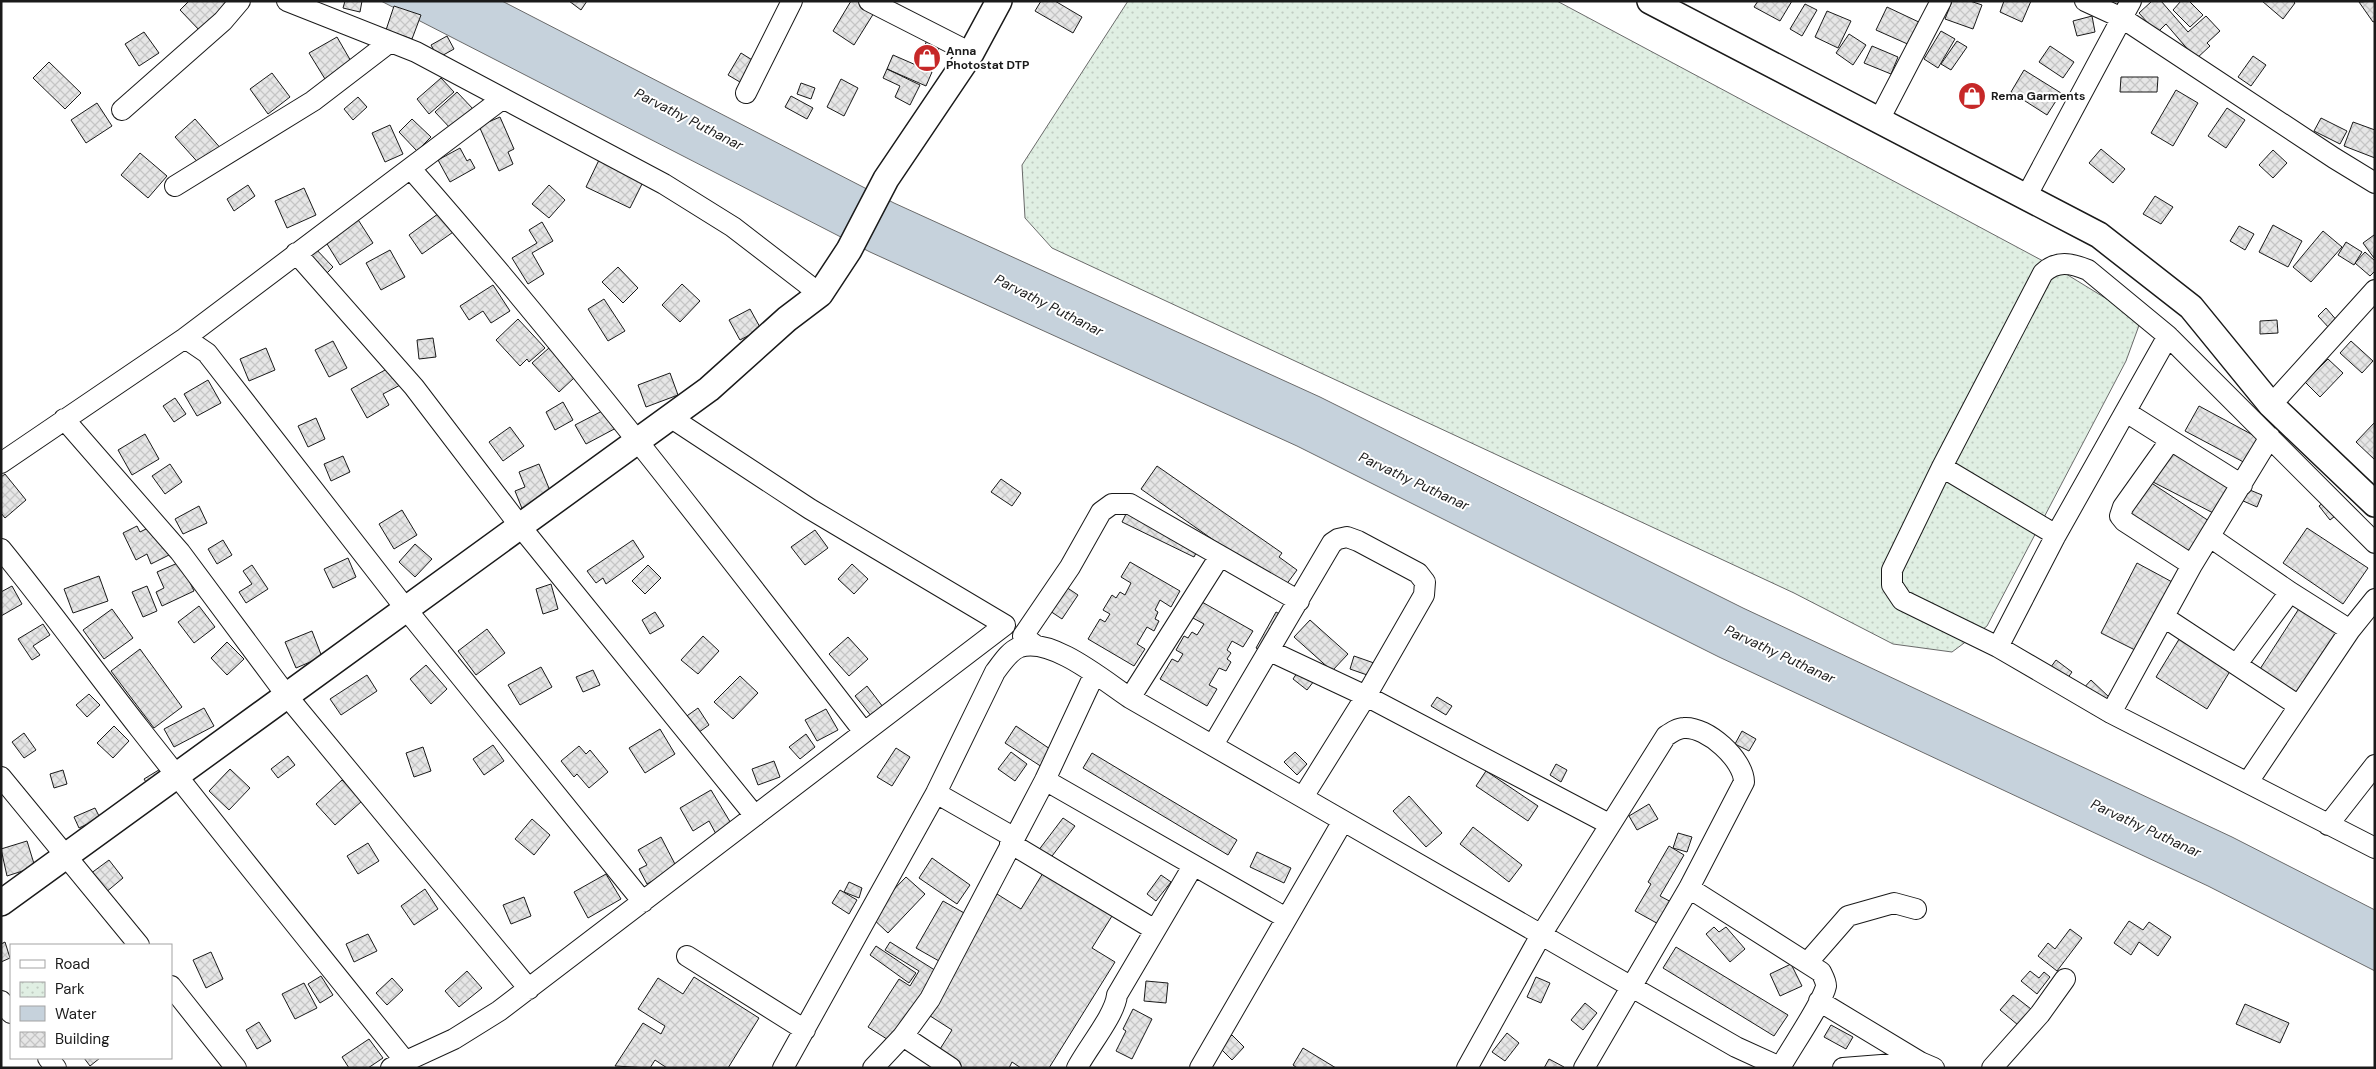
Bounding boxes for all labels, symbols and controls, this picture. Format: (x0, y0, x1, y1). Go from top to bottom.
shop icon: Anna Photostat DTP (912, 43, 942, 73)
place label: Anna Photostat DTP (946, 43, 1029, 73)
shop icon: Rema Garments (1957, 81, 1987, 111)
water label: Parvathy Puthanar (632, 84, 747, 155)
place label: Rema Garments (1991, 88, 2085, 104)
water label: Parvathy Puthanar (992, 270, 1107, 341)
water label: Parvathy Puthanar (1356, 448, 1473, 515)
water label: Parvathy Puthanar (1722, 621, 1839, 688)
water label: Parvathy Puthanar (2088, 795, 2205, 862)
legend (10, 944, 172, 1059)
text: Road (55, 954, 90, 974)
text: Park (55, 979, 85, 999)
text: Water (55, 1004, 97, 1024)
text: Building (55, 1029, 110, 1049)

